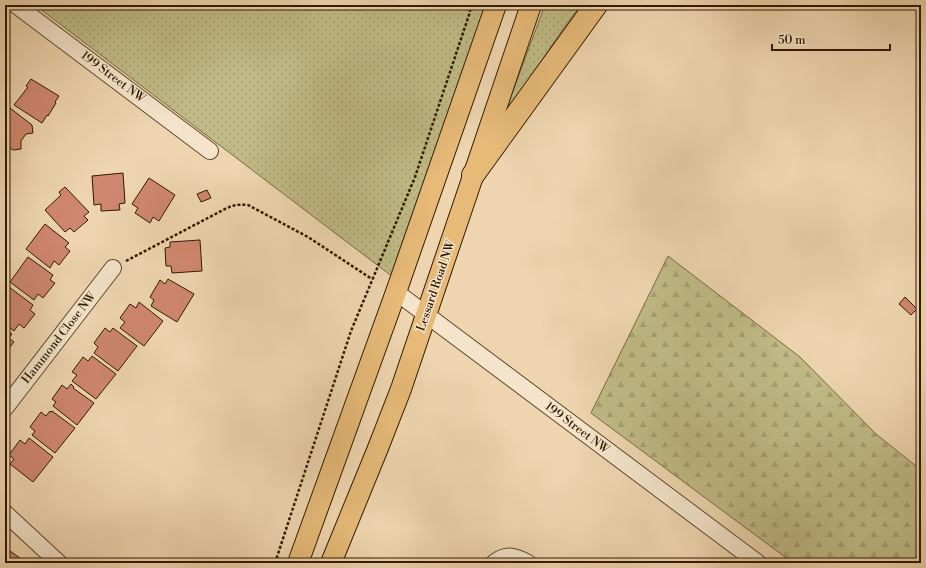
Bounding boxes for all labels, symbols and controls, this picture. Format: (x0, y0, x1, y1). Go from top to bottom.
scale bar (772, 26, 890, 52)
text: 50 m (778, 33, 806, 48)
street label: 199 Street NW (78, 48, 149, 107)
street label: Lessard Road NW (413, 238, 459, 333)
street label: Hammond Close NW (19, 288, 100, 387)
street label: 199 Street NW (542, 399, 613, 458)

